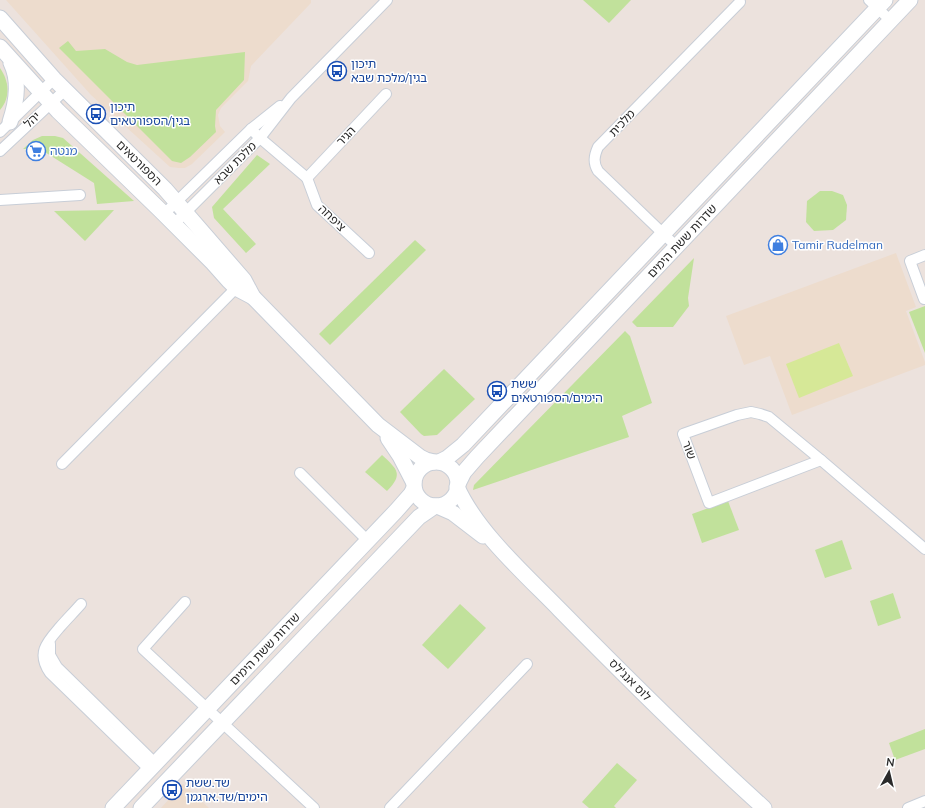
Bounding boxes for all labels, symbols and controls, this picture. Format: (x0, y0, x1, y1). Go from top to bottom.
place label: תיכון בגין/מלכת שבא (351, 56, 427, 85)
bus stop icon: תיכון בגין/מלכת שבא (326, 60, 348, 82)
place label: תיכון בגין/הספורטאים (110, 99, 190, 128)
bus stop icon: תיכון בגין/הספורטאים (85, 103, 107, 125)
street label: מלכית (605, 106, 638, 139)
street label: יהל (20, 108, 43, 131)
street label: הגיר (333, 123, 358, 148)
street label: הספורטאים (113, 137, 165, 189)
street label: מלכת שבא (210, 138, 259, 187)
supermarket icon: מנטה (25, 140, 47, 162)
place label: מנטה (50, 143, 77, 158)
street label: ציפחה (315, 201, 349, 235)
street label: שדרות ששת הימים (644, 201, 720, 281)
shop icon: Tamir Rudelman (767, 234, 789, 256)
place label: Tamir Rudelman (792, 237, 883, 252)
place label: ששת הימים/הספורטאים (511, 376, 603, 405)
bus stop icon: ששת הימים/הספורטאים (486, 380, 508, 402)
street label: שור (679, 438, 700, 461)
street label: שדרות ששת הימים (226, 609, 303, 688)
street label: לוס אנג'לס (606, 655, 655, 704)
north arrow (869, 752, 909, 792)
text: N (885, 755, 895, 770)
place label: שד.ששת הימים/שד.ארגמן (186, 775, 268, 804)
bus stop icon: שד.ששת הימים/שד.ארגמן (161, 779, 183, 801)

